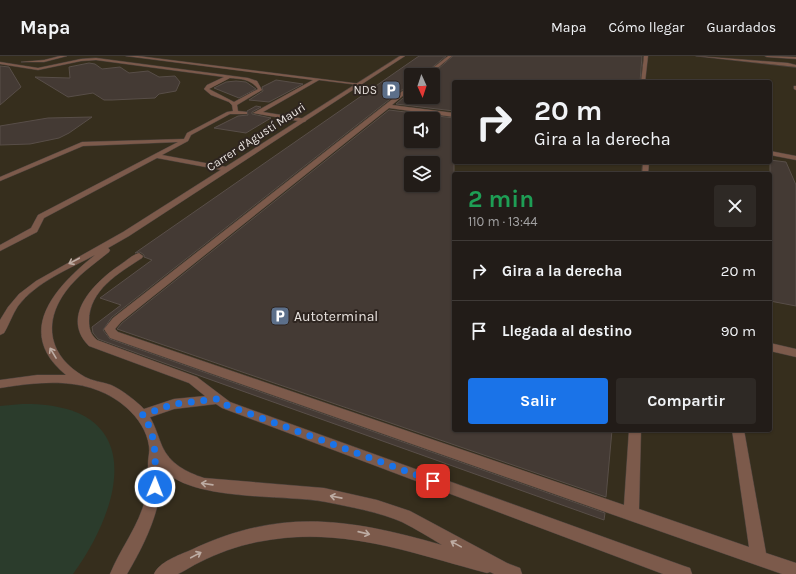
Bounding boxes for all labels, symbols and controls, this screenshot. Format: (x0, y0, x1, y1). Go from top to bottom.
text: Mapa (20, 17, 70, 39)
text: Mapa (551, 19, 586, 36)
text: Cómo llegar (608, 19, 684, 36)
text: Guardados (706, 19, 776, 36)
north arrow (404, 68, 440, 104)
map controls (404, 68, 440, 192)
parking icon: NDS (380, 79, 402, 101)
place label: NDS (354, 83, 377, 97)
text: 20 m (534, 94, 602, 127)
icon: right (468, 96, 520, 148)
street label: Carrer d'Agustí Mauri (204, 100, 308, 174)
button: sound (404, 112, 440, 148)
text: Gira a la derecha (534, 128, 671, 150)
button: layers (404, 156, 440, 192)
text: 2 min (468, 185, 534, 213)
button: close (714, 185, 756, 227)
text: 110 m · 13:44 (468, 214, 538, 229)
one-way arrow (68, 258, 80, 266)
icon: right (468, 260, 490, 282)
text: Gira a la derecha (502, 262, 622, 280)
text: 20 m (721, 262, 756, 280)
parking icon: Autoterminal (269, 305, 291, 327)
place label: Autoterminal (294, 308, 378, 325)
icon: arrive (468, 320, 490, 342)
text: Llegada al destino (502, 322, 632, 340)
text: 90 m (721, 322, 756, 340)
one-way arrow (49, 348, 57, 359)
button: Salir (468, 378, 608, 424)
button: Compartir (616, 378, 756, 424)
pin (416, 464, 450, 498)
position arrow (134, 466, 176, 508)
icon: arrive (422, 470, 444, 492)
one-way arrow (201, 480, 214, 488)
one-way arrow (330, 493, 343, 501)
one-way arrow (357, 530, 370, 538)
one-way arrow (450, 540, 462, 547)
one-way arrow (190, 551, 202, 558)

